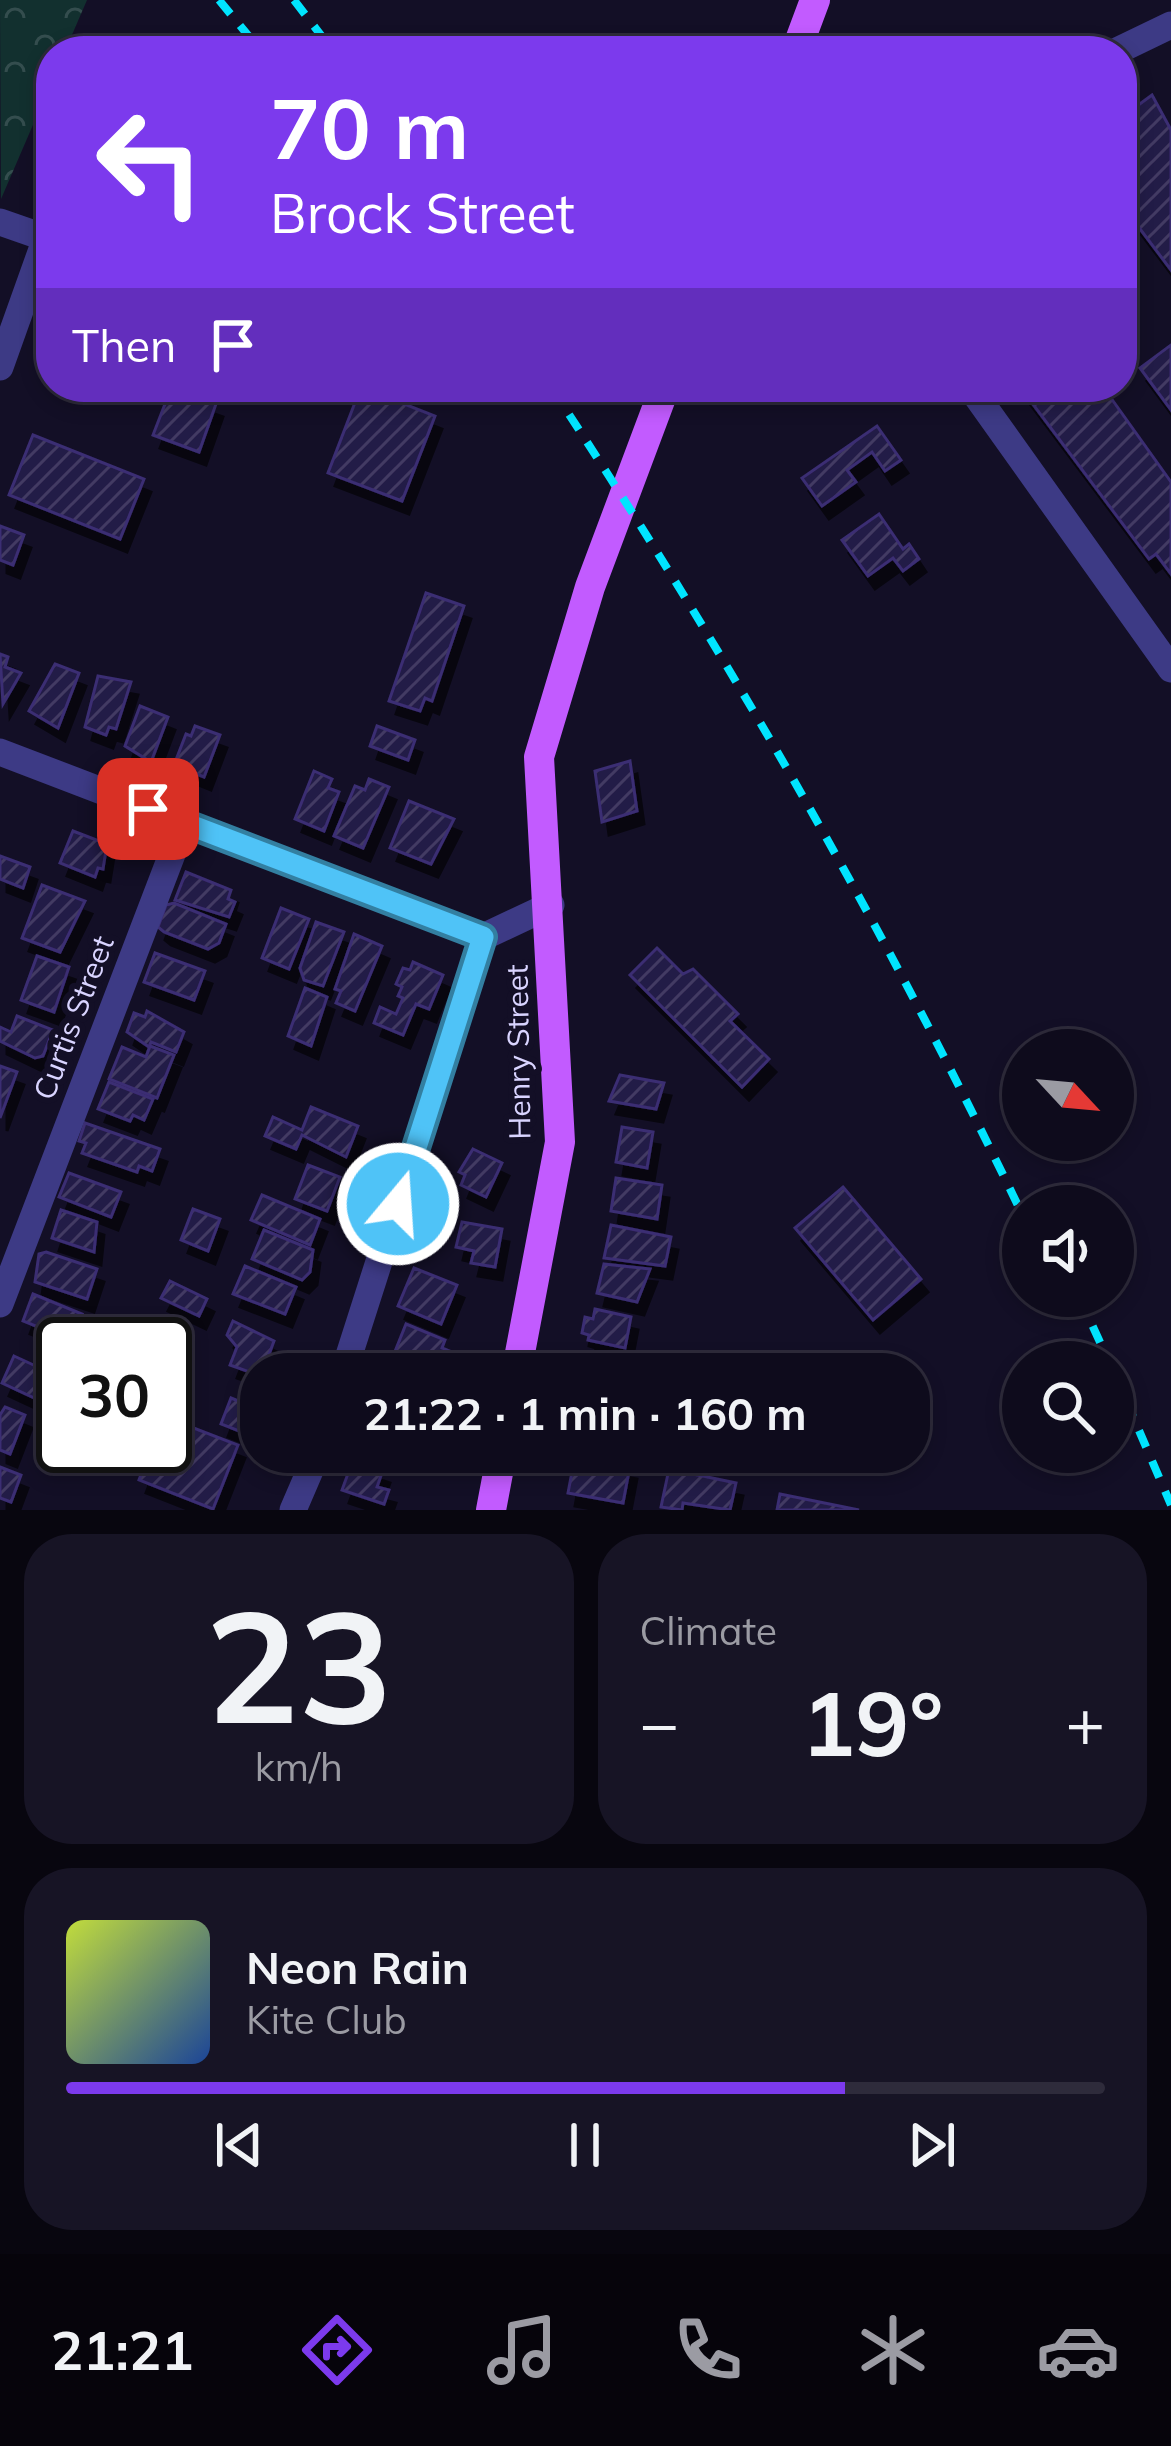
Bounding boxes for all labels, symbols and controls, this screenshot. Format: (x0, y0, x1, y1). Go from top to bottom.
text: 70 m (270, 75, 469, 180)
icon: left (72, 84, 228, 240)
text: Brock Street (270, 179, 575, 247)
icon: arrive (200, 312, 266, 378)
text: Then (72, 317, 176, 373)
pin (97, 758, 199, 860)
icon: arrive (115, 776, 181, 842)
street label: Curtis Street (24, 930, 122, 1105)
street label: Henry Street (497, 964, 539, 1140)
north arrow (1002, 1029, 1134, 1161)
map controls (1002, 1029, 1134, 1473)
position arrow (335, 1141, 461, 1267)
button: sound (1002, 1185, 1134, 1317)
speed limit sign: 30 (36, 1317, 192, 1473)
button: search (1002, 1341, 1134, 1473)
text: 21:22 · 1 min · 160 m (363, 1385, 807, 1441)
text: 23 (205, 1566, 392, 1762)
text: Climate (640, 1606, 777, 1655)
text: 19° (801, 1666, 943, 1779)
text: − (640, 1681, 679, 1764)
text: + (1065, 1681, 1105, 1764)
text: km/h (255, 1742, 343, 1791)
text: Neon Rain (246, 1939, 469, 1995)
text: Kite Club (246, 1995, 407, 2044)
icon: previous (206, 2112, 272, 2178)
icon: pause (552, 2112, 618, 2178)
icon: next (899, 2112, 965, 2178)
icon: directions (295, 2308, 379, 2392)
icon: music (480, 2308, 564, 2392)
icon: phone (666, 2308, 750, 2392)
icon: climate (851, 2308, 935, 2392)
icon: car (1036, 2308, 1120, 2392)
text: 21:21 (51, 2316, 194, 2384)

